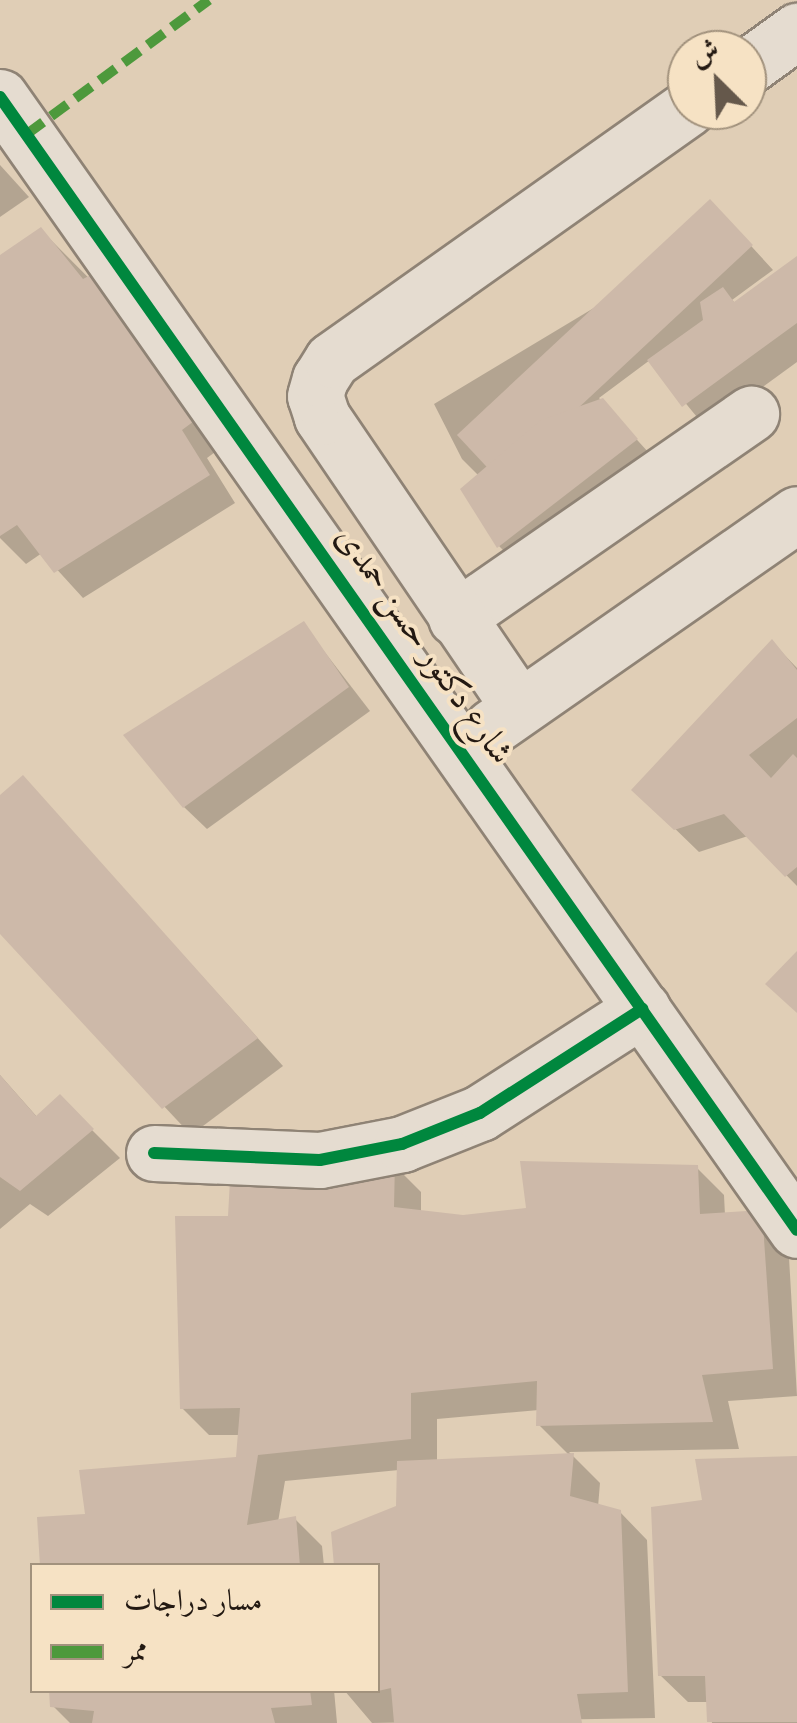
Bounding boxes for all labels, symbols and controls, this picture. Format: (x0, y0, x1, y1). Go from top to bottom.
north arrow (667, 30, 767, 130)
text: ش (685, 30, 726, 77)
street label: شارع دكتور حسن حمدى (325, 519, 521, 773)
legend (30, 1563, 380, 1693)
text: مسار دراجات (124, 1581, 262, 1623)
text: ممر (124, 1631, 148, 1673)

